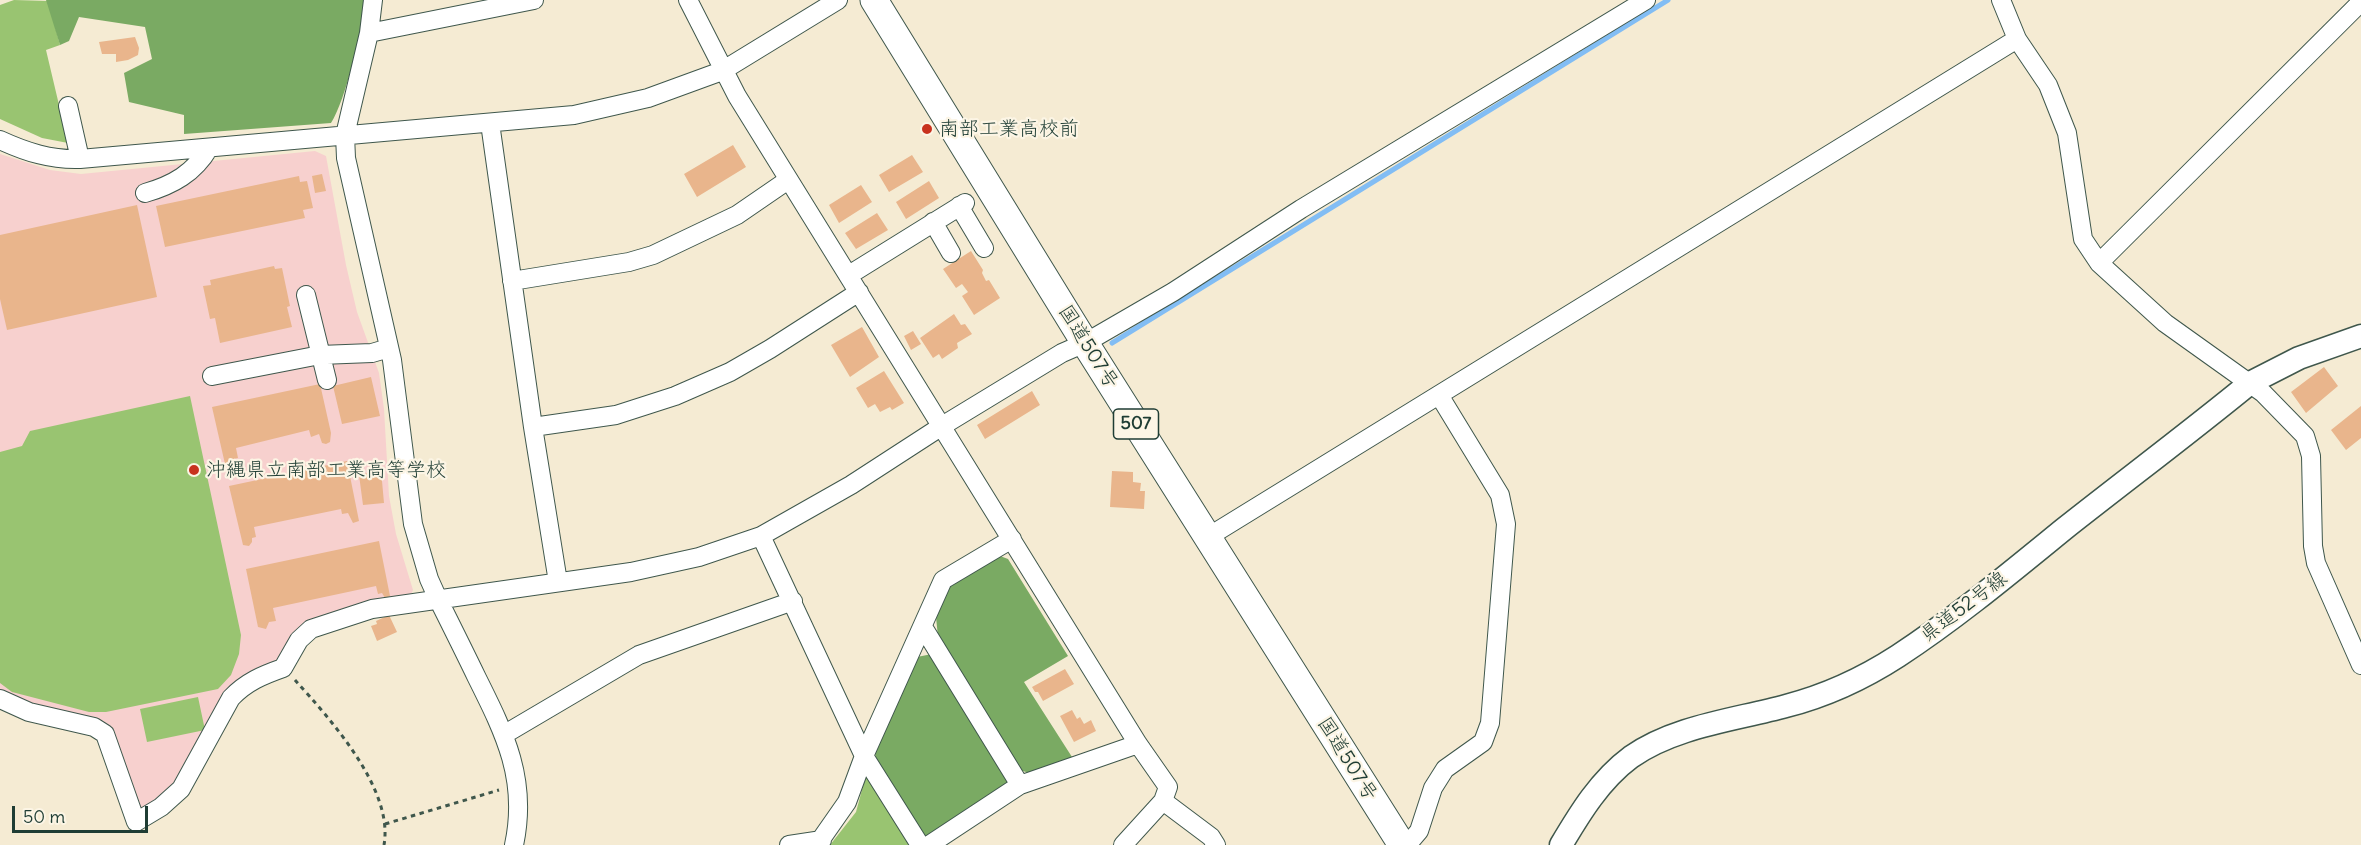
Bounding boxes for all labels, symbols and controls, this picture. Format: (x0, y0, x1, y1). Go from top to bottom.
place label: 南部工業高校前 (939, 117, 1079, 141)
marker: 南部工業高校前 (920, 122, 934, 136)
street label: 国道507号 (1053, 301, 1123, 393)
road number: 507 (1114, 409, 1158, 439)
place label: 沖縄県立南部工業高等学校 (206, 458, 446, 482)
marker: 沖縄県立南部工業高等学校 (187, 463, 201, 477)
street label: 県道52号線 (1916, 567, 2012, 647)
street label: 国道507号 (1312, 713, 1382, 805)
scale bar (15, 794, 152, 832)
text: 50 m (23, 805, 65, 828)

